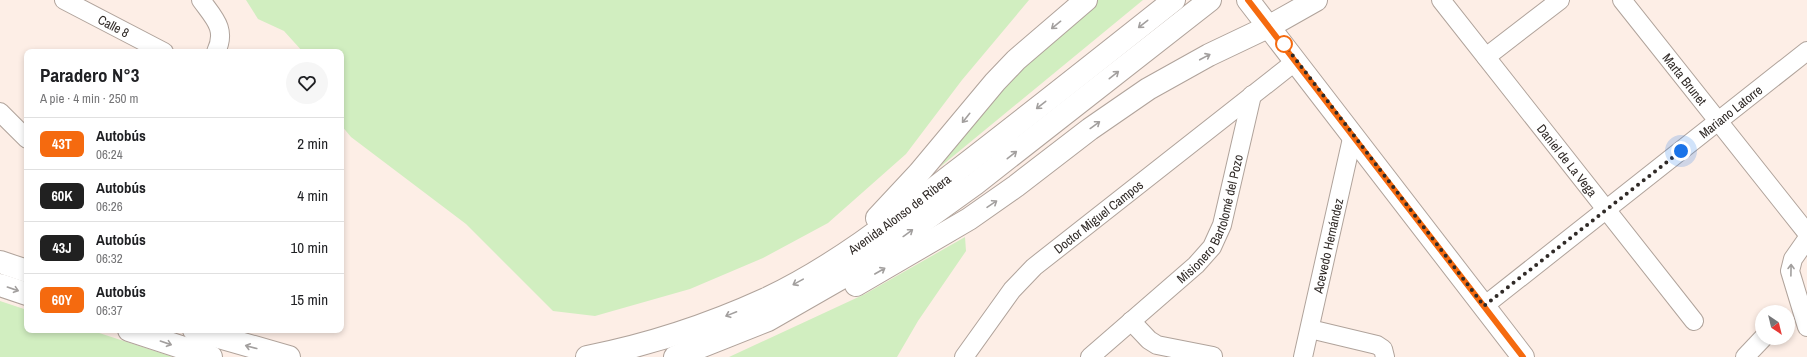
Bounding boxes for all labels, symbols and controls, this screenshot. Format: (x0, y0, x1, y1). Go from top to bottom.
street label: Calle 8 (95, 11, 132, 41)
one-way arrow (1050, 20, 1061, 29)
one-way arrow (1138, 20, 1149, 28)
unlabelled marker (1275, 35, 1293, 53)
street label: Marta Brunet (1659, 50, 1711, 109)
one-way arrow (1199, 53, 1211, 60)
text: Paradero N°3 (40, 62, 139, 88)
button: heart (286, 62, 328, 104)
one-way arrow (1109, 71, 1120, 79)
street label: Mariano Latorre (1695, 81, 1766, 142)
text: A pie · 4 min · 250 m (40, 90, 138, 107)
one-way arrow (1036, 100, 1047, 109)
one-way arrow (961, 112, 970, 123)
street label: Daniel de La Vega (1533, 120, 1601, 200)
one-way arrow (1089, 121, 1100, 129)
text: Autobús (96, 125, 146, 146)
text: 2 min (297, 133, 328, 154)
text: 43T (52, 135, 72, 153)
your location (1671, 141, 1691, 161)
text: 06:24 (96, 146, 123, 163)
one-way arrow (1006, 151, 1017, 159)
street label: Misionero Bartolomé del Pozo (1173, 153, 1247, 287)
street label: Avenida Alonso de Ribera (844, 170, 954, 258)
street label: Doctor Miguel Campos (1050, 176, 1146, 257)
text: Autobús (96, 177, 146, 198)
text: 4 min (297, 185, 328, 206)
text: 60K (51, 187, 73, 205)
street label: Acevedo Hernández (1309, 197, 1347, 296)
text: 06:26 (96, 198, 123, 215)
one-way arrow (986, 200, 997, 208)
text: Autobús (96, 229, 146, 250)
one-way arrow (902, 229, 913, 237)
text: 10 min (290, 237, 328, 258)
text: 43J (52, 239, 72, 257)
text: 06:32 (96, 250, 123, 267)
one-way arrow (1787, 264, 1795, 277)
one-way arrow (874, 267, 886, 275)
one-way arrow (792, 278, 804, 286)
text: Autobús (96, 281, 146, 302)
one-way arrow (7, 286, 19, 294)
text: 15 min (290, 289, 328, 310)
text: 60Y (52, 291, 72, 309)
text: 06:37 (96, 302, 123, 319)
north arrow (1755, 305, 1795, 345)
map controls (1755, 305, 1795, 345)
one-way arrow (725, 310, 737, 318)
one-way arrow (160, 339, 172, 347)
one-way arrow (245, 343, 258, 350)

